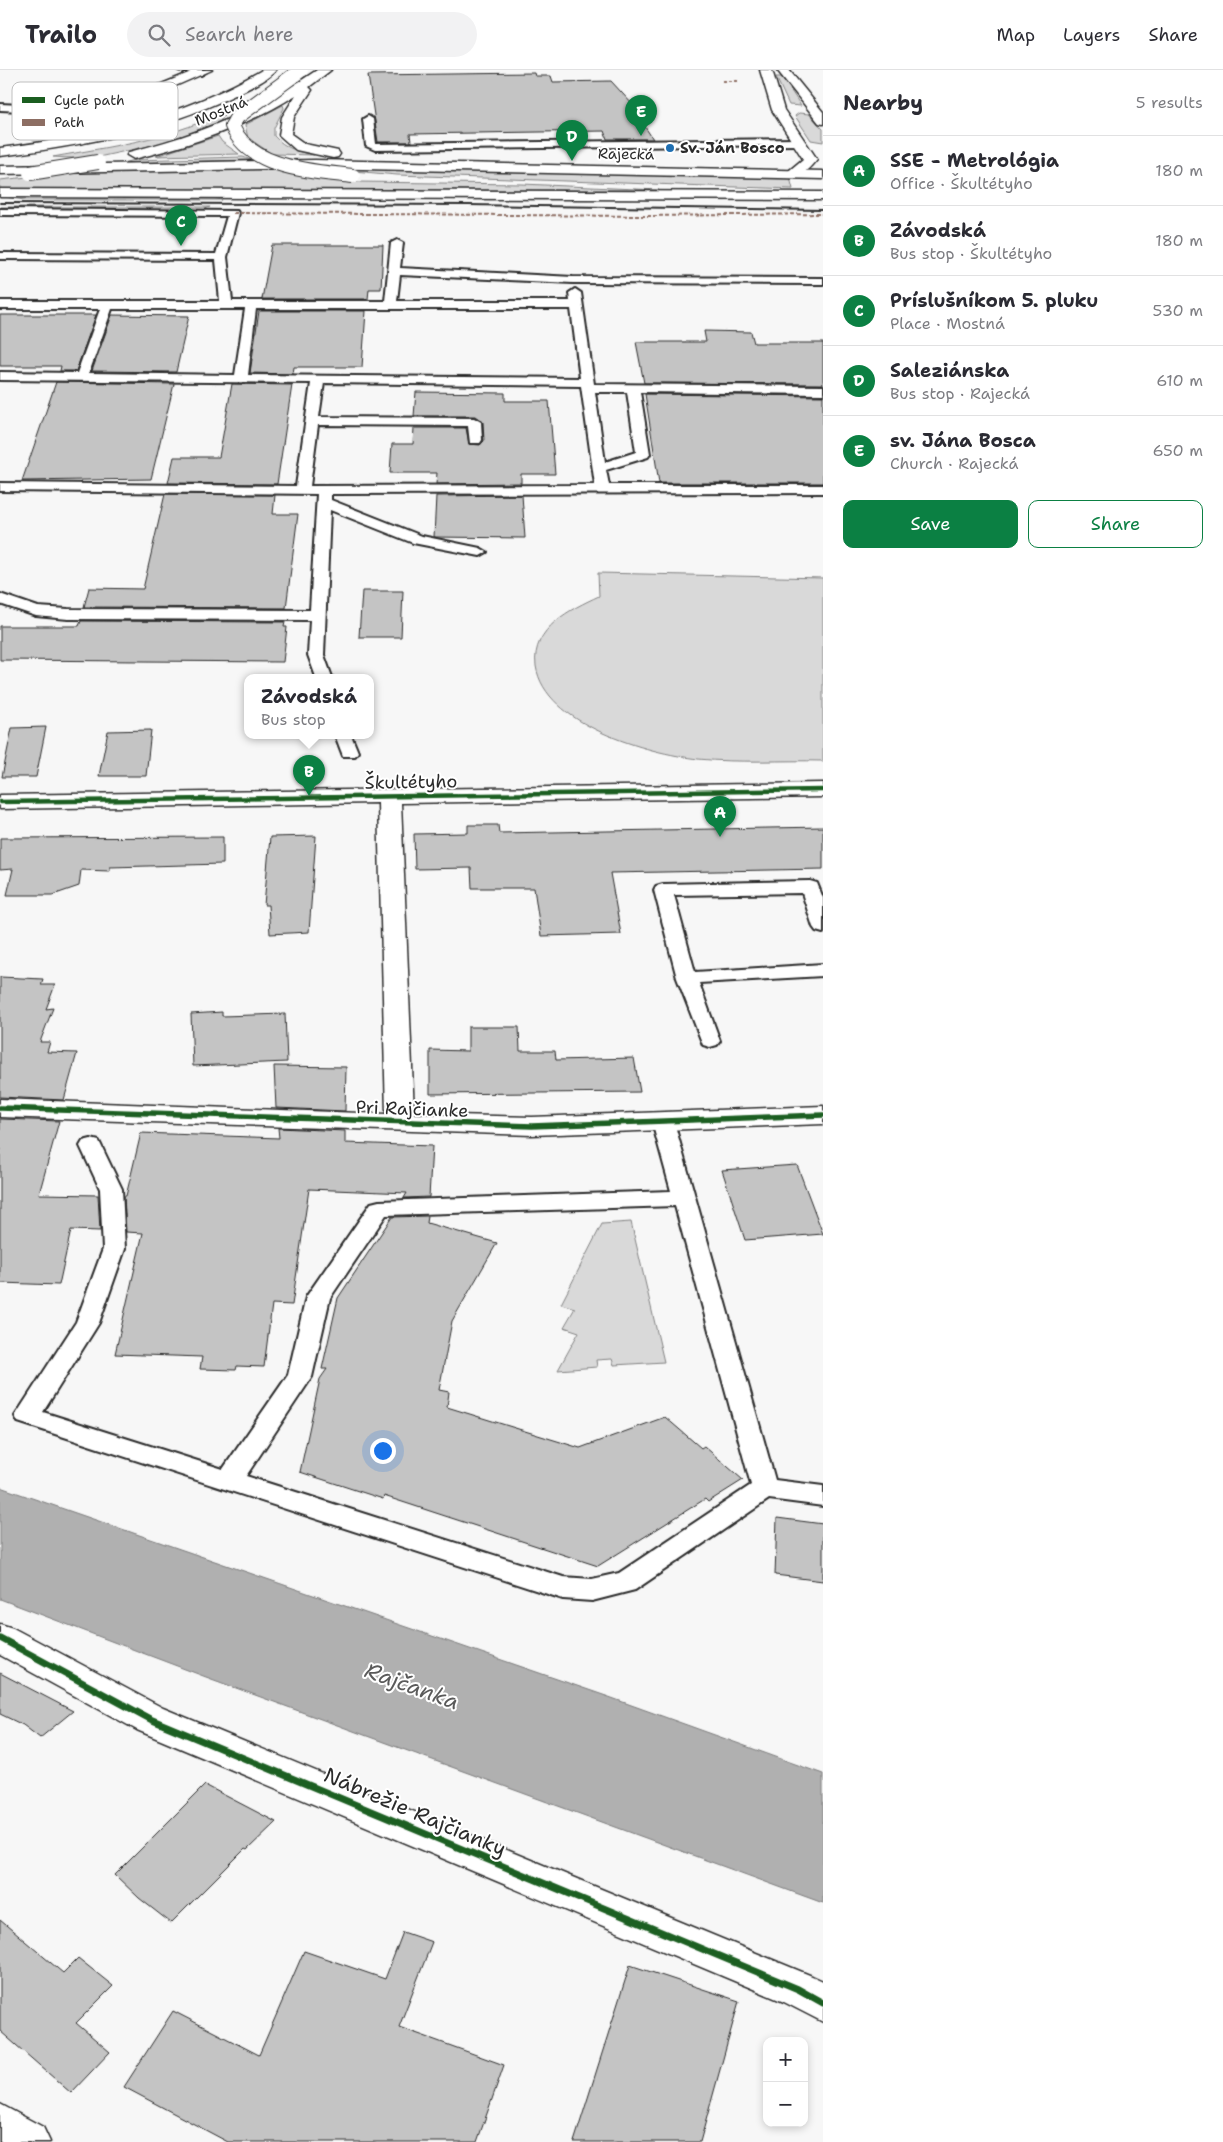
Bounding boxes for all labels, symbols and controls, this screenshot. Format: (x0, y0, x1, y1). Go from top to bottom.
search box (127, 12, 477, 57)
text: Trailo (25, 19, 97, 51)
icon: search (145, 21, 173, 49)
text: Search here (185, 22, 294, 47)
text: Map (997, 23, 1035, 47)
text: Layers (1063, 23, 1120, 47)
text: Share (1148, 23, 1198, 47)
legend (12, 82, 178, 140)
text: Nearby (843, 89, 923, 117)
text: Cycle path (54, 91, 125, 109)
street label: Mostná (192, 91, 251, 131)
text: 5 results (1136, 92, 1203, 113)
pin: E (625, 95, 657, 136)
text: Path (54, 113, 85, 131)
pin: D (556, 120, 588, 161)
place label: Sv. Ján Bosco (680, 138, 785, 158)
marker: Sv. Ján Bosco (664, 142, 676, 154)
street label: Rajecká (598, 144, 655, 165)
text: SSE - Metrológia (890, 148, 1059, 173)
text: A (853, 160, 865, 181)
text: 180 m (1155, 160, 1203, 181)
text: Office · Škultétyho (890, 173, 1033, 194)
pin: C (165, 205, 197, 246)
text: Závodská (890, 218, 986, 243)
text: B (854, 230, 864, 251)
text: 180 m (1155, 230, 1203, 251)
text: Bus stop · Škultétyho (890, 243, 1052, 264)
text: Príslušníkom 5. pluku (890, 288, 1098, 313)
text: C (854, 300, 864, 321)
text: 530 m (1153, 300, 1203, 321)
text: Place · Mostná (890, 313, 1005, 334)
text: Saleziánska (890, 358, 1009, 383)
text: D (853, 370, 865, 391)
text: 610 m (1156, 370, 1203, 391)
text: Bus stop · Rajecká (890, 383, 1030, 404)
text: sv. Jána Bosca (890, 428, 1036, 453)
text: E (854, 440, 864, 461)
text: 650 m (1152, 440, 1203, 461)
text: Church · Rajecká (890, 453, 1018, 474)
button: Save (843, 500, 1018, 548)
button: Share (1028, 500, 1203, 548)
popup (244, 674, 374, 739)
text: Závodská (261, 684, 357, 709)
text: Bus stop (261, 709, 326, 730)
pin: B (293, 755, 325, 796)
street label: Škultétyho (365, 769, 457, 795)
pin: A (704, 796, 736, 837)
street label: Pri Rajčianke (355, 1095, 469, 1123)
your location (370, 1438, 396, 1464)
water label: Rajčanka (361, 1656, 463, 1716)
street label: Nábrežie Rajčianky (319, 1761, 511, 1863)
map controls (763, 2037, 808, 2127)
button: + (763, 2037, 808, 2082)
button: − (763, 2082, 808, 2127)

